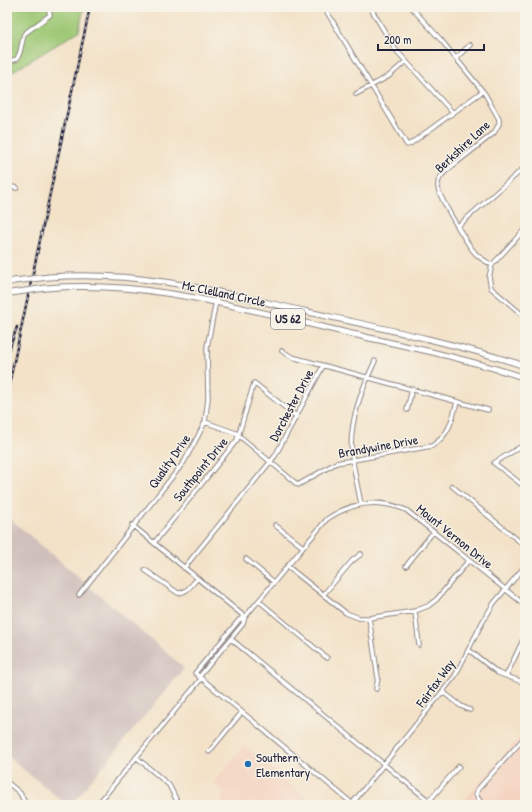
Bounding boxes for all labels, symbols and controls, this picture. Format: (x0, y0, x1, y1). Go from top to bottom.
scale bar (378, 26, 484, 52)
text: 200 m (384, 31, 411, 48)
street label: Berkshire Lane (430, 116, 494, 176)
street label: Mc Clelland Circle (181, 275, 267, 311)
road number: US 62 (271, 309, 305, 329)
street label: Dorchester Drive (264, 366, 318, 444)
street label: Quality Drive (144, 430, 194, 492)
street label: Brandywine Drive (337, 430, 419, 462)
street label: Southpoint Drive (169, 433, 231, 505)
street label: Mount Vernon Drive (413, 500, 497, 572)
street label: Fairfax Way (411, 655, 459, 711)
place label: Southern Elementary (256, 748, 311, 781)
marker: Southern Elementary (243, 759, 253, 769)

